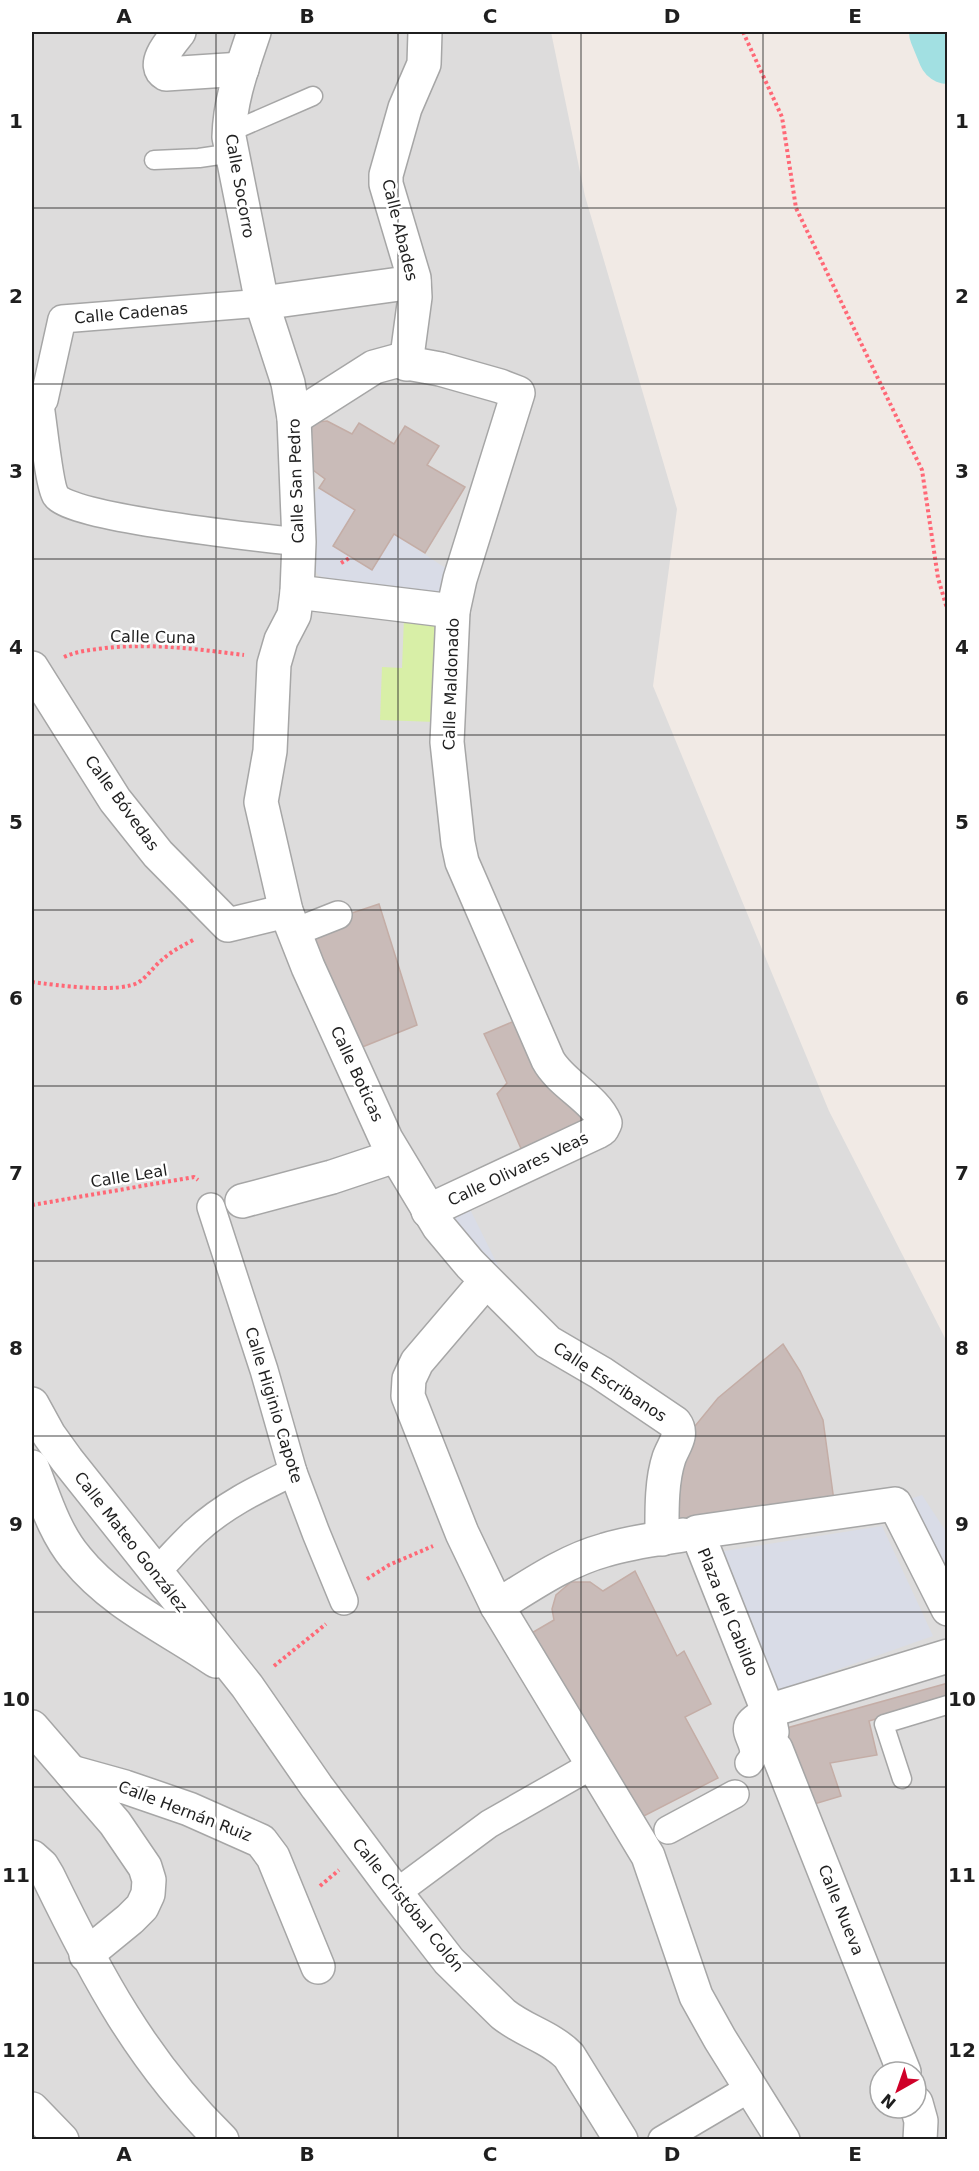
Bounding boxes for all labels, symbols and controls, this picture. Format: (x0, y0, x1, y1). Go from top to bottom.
text: A (116, 4, 132, 28)
text: B (299, 4, 315, 28)
text: C (483, 4, 497, 28)
text: D (664, 4, 680, 28)
text: E (848, 4, 862, 28)
text: 1 (9, 109, 23, 133)
text: 1 (955, 109, 969, 133)
street label: Calle Socorro (221, 132, 259, 240)
street label: Calle Abades (378, 177, 422, 283)
text: 2 (9, 284, 23, 308)
text: 2 (955, 284, 969, 308)
street label: Calle Cadenas (73, 299, 189, 327)
street label: Calle San Pedro (284, 418, 308, 544)
text: 3 (9, 459, 23, 483)
text: 3 (955, 459, 969, 483)
street label: Calle Maldonado (439, 617, 463, 751)
street label: Calle Cuna (110, 627, 196, 647)
text: 4 (9, 635, 23, 659)
text: 4 (955, 635, 969, 659)
street label: Calle Bóvedas (81, 752, 163, 854)
text: 5 (9, 810, 23, 834)
text: 5 (955, 810, 969, 834)
text: 6 (9, 986, 23, 1010)
text: 6 (955, 986, 969, 1010)
street label: Calle Boticas (327, 1023, 387, 1125)
street label: Calle Olivares Veas (445, 1128, 591, 1210)
text: 7 (9, 1161, 23, 1185)
street label: Calle Leal (89, 1161, 169, 1191)
text: 7 (955, 1161, 969, 1185)
street label: Calle Higinio Capote (241, 1325, 307, 1485)
text: 8 (9, 1336, 23, 1360)
text: 8 (955, 1336, 969, 1360)
street label: Calle Escribanos (550, 1338, 670, 1426)
street label: Calle Mateo González (70, 1468, 192, 1616)
text: 9 (9, 1512, 23, 1536)
text: 9 (955, 1512, 969, 1536)
street label: Plaza del Cabildo (694, 1545, 762, 1679)
text: 10 (2, 1687, 30, 1711)
text: 10 (948, 1687, 976, 1711)
street label: Calle Hernán Ruiz (116, 1777, 254, 1845)
street label: Calle Cristóbal Colón (348, 1834, 468, 1976)
street label: Calle Nueva (814, 1862, 868, 1958)
text: 11 (2, 1863, 30, 1887)
text: 11 (948, 1863, 976, 1887)
text: 12 (2, 2038, 30, 2062)
text: 12 (948, 2038, 976, 2062)
north arrow (868, 2060, 928, 2120)
text: N (877, 2090, 900, 2113)
text: A (116, 2142, 132, 2166)
text: B (299, 2142, 315, 2166)
text: C (483, 2142, 497, 2166)
text: D (664, 2142, 680, 2166)
text: E (848, 2142, 862, 2166)

